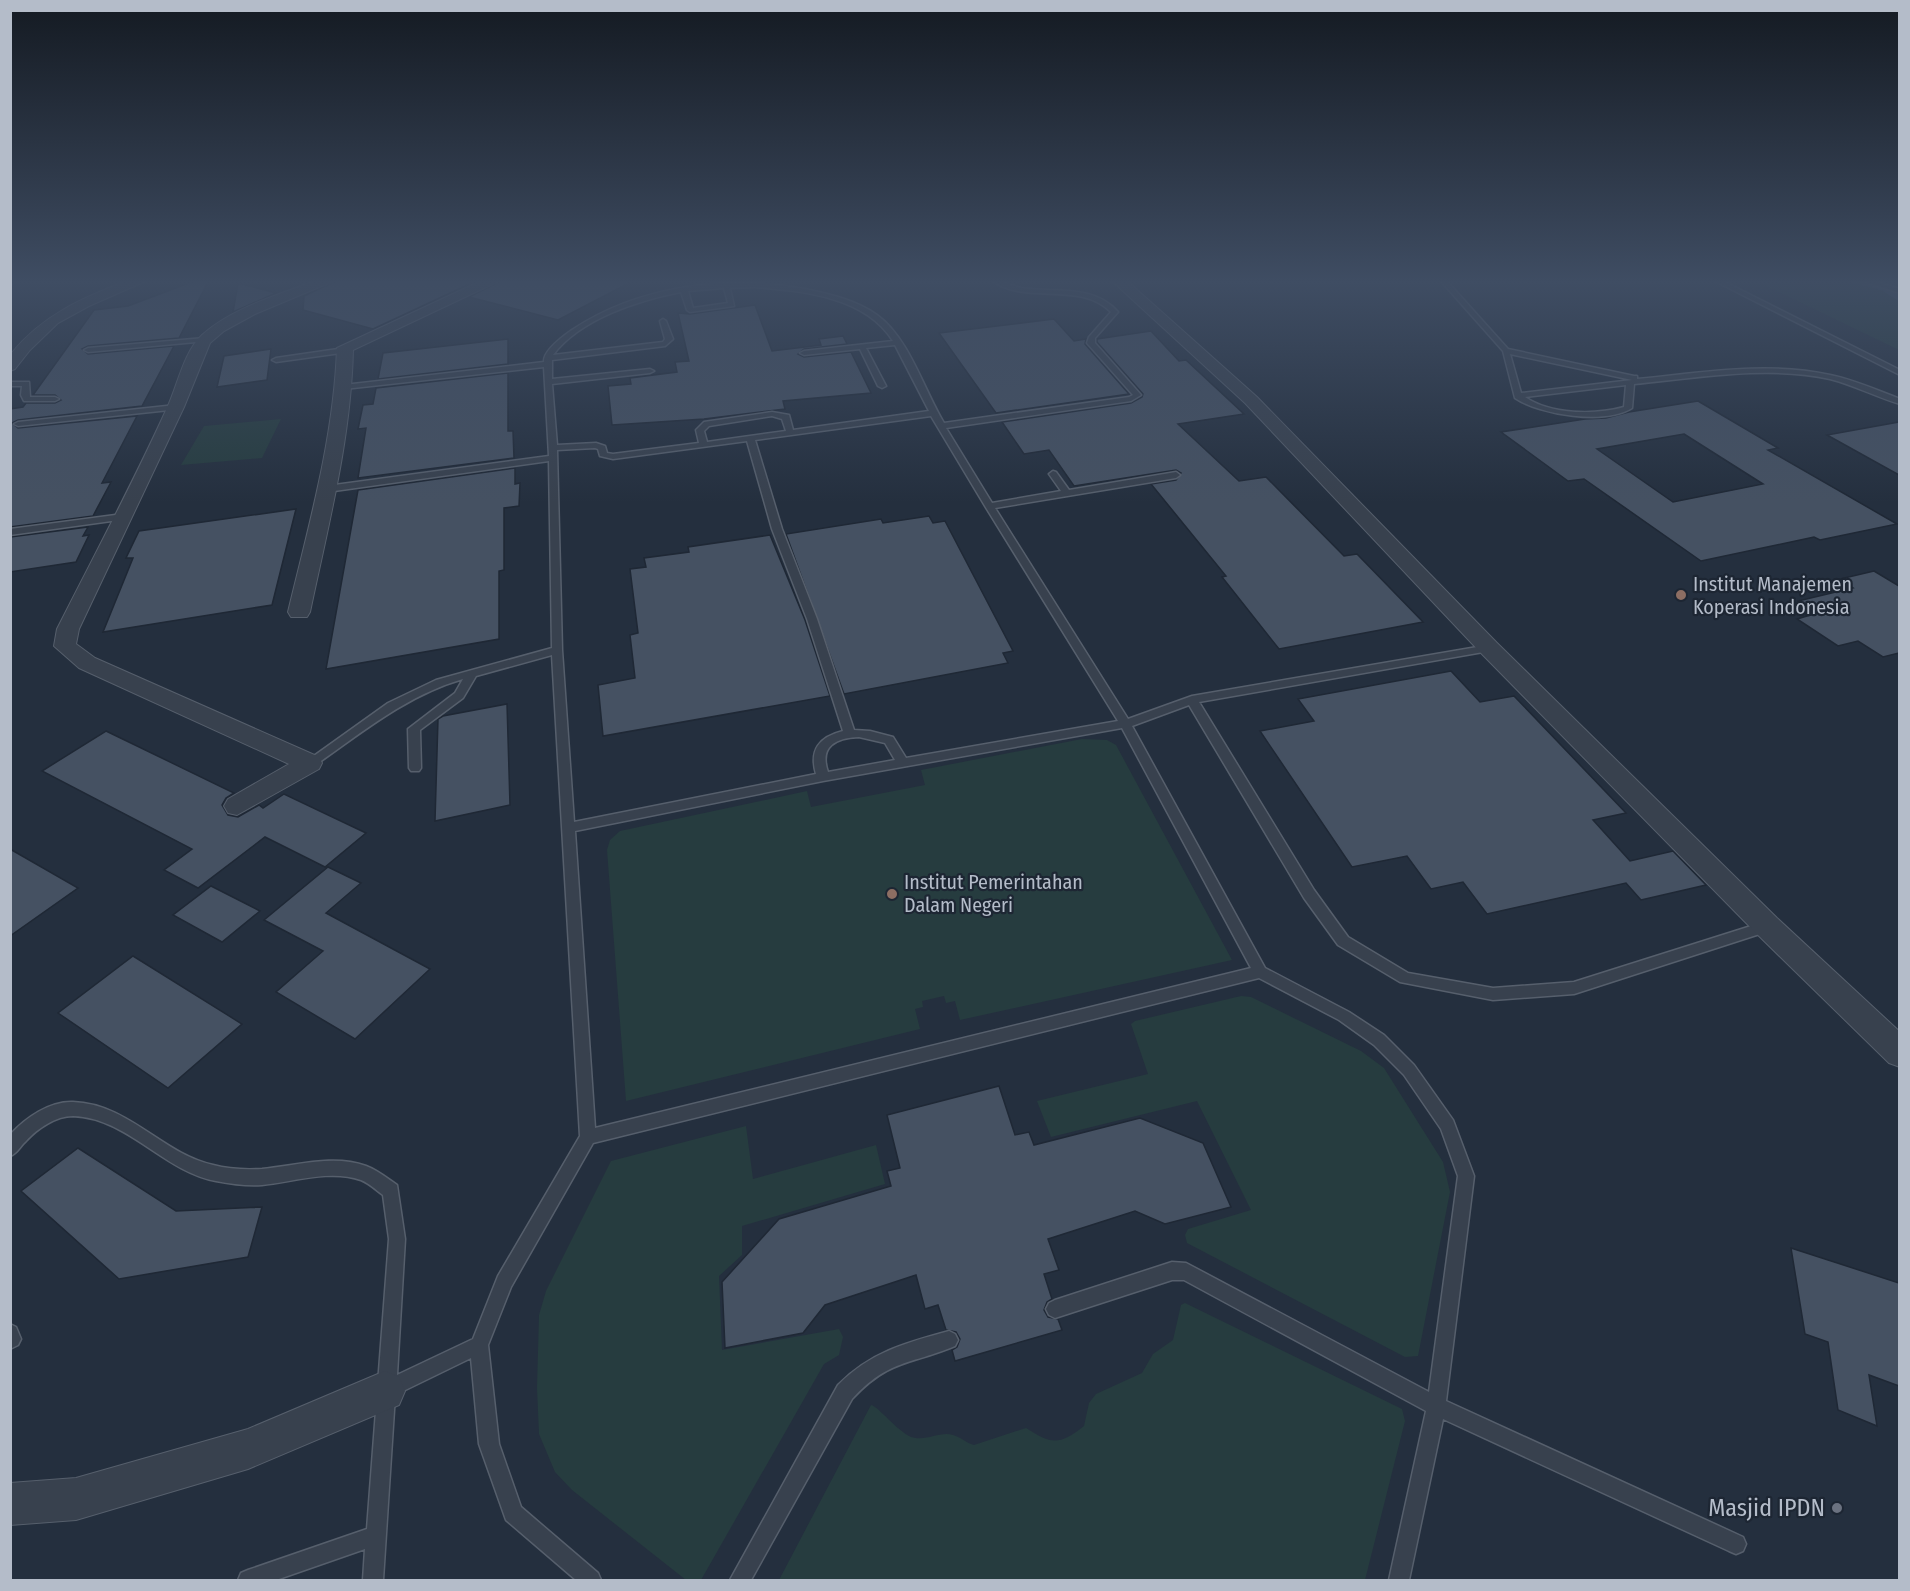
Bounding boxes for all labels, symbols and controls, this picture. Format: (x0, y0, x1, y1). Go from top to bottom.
place label: Institut Manajemen Koperasi Indonesia (1693, 572, 1852, 619)
marker: Institut Manajemen Koperasi Indonesia (1674, 588, 1688, 602)
place label: Institut Pemerintahan Dalam Negeri (904, 870, 1083, 917)
marker: Institut Pemerintahan Dalam Negeri (885, 887, 899, 901)
place label: Masjid IPDN (1708, 1494, 1825, 1522)
marker: Masjid IPDN (1830, 1501, 1844, 1515)

